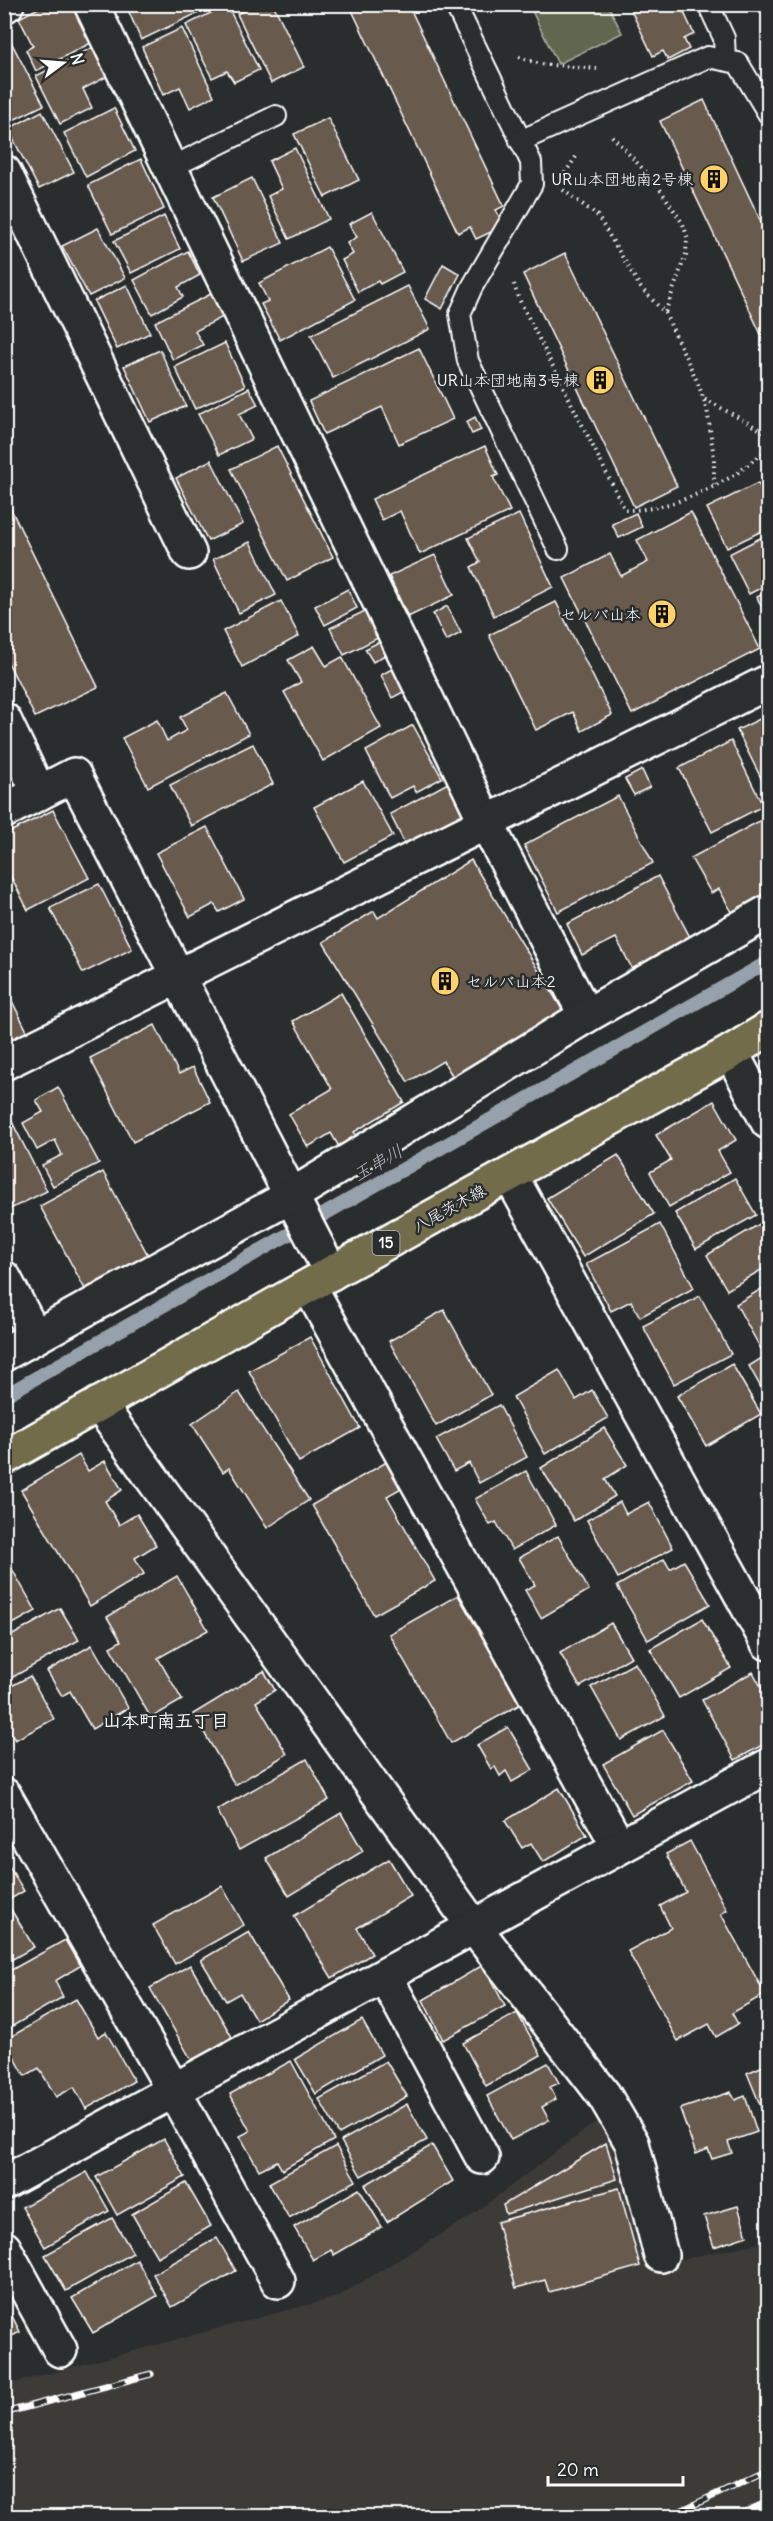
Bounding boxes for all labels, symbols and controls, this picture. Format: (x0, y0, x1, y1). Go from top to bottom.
north arrow (33, 33, 93, 93)
text: N (66, 51, 89, 67)
building icon: UR山本団地南2号棟 (698, 163, 730, 195)
place label: UR山本団地南2号棟 (551, 169, 693, 189)
building icon: UR山本団地南3号棟 (584, 364, 616, 396)
place label: UR山本団地南3号棟 (437, 370, 579, 390)
building icon: セルバ山本 (646, 598, 678, 630)
place label: セルバ山本 (560, 604, 641, 624)
building icon: セルバ山本2 (429, 965, 461, 997)
place label: セルバ山本2 (466, 971, 556, 991)
water label: 玉串川 (349, 1139, 407, 1186)
street label: 八尾茨木線 (409, 1180, 489, 1236)
road number: 15 (372, 1231, 400, 1255)
district label: 山本町南五丁目 (103, 1709, 229, 1732)
scale bar (548, 2449, 683, 2487)
text: 20 m (557, 2458, 599, 2481)

